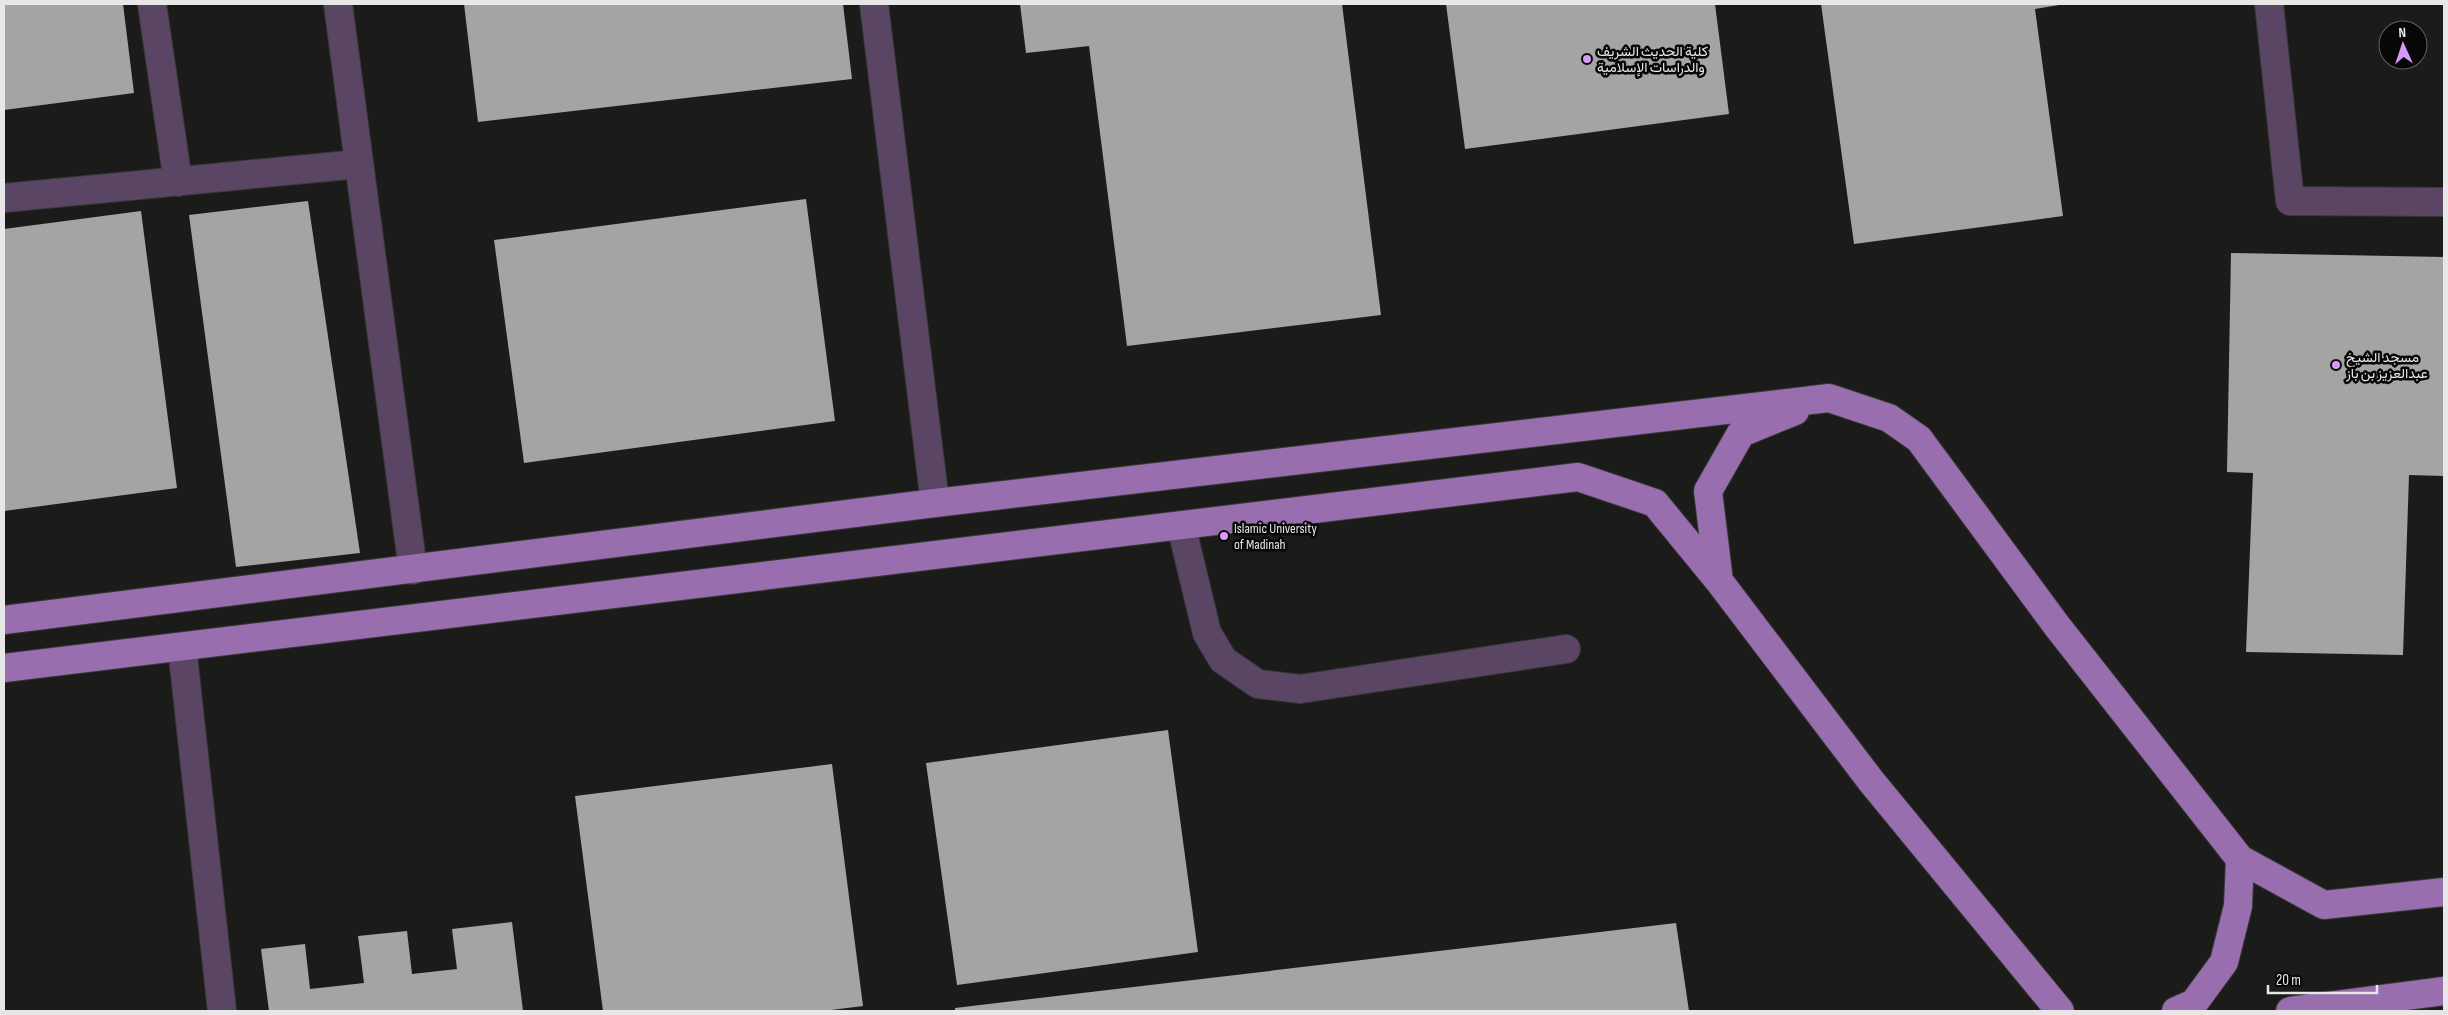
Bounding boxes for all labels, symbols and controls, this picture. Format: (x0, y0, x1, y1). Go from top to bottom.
north arrow (2378, 20, 2428, 70)
text: N (2398, 24, 2407, 41)
place label: كلية الحديث الشريف والدراسات الإسلامية (1597, 43, 1708, 77)
marker: كلية الحديث الشريف والدراسات الإسلامية (1581, 53, 1593, 65)
place label: مسجد الشيخ عبدالعزيز بن باز (2345, 349, 2428, 382)
marker: مسجد الشيخ عبدالعزيز بن باز (2330, 359, 2342, 371)
place label: Islamic University of Madinah (1234, 520, 1317, 553)
marker: Islamic University of Madinah (1218, 530, 1230, 542)
scale bar (2268, 962, 2377, 994)
text: 20 m (2276, 971, 2301, 990)

